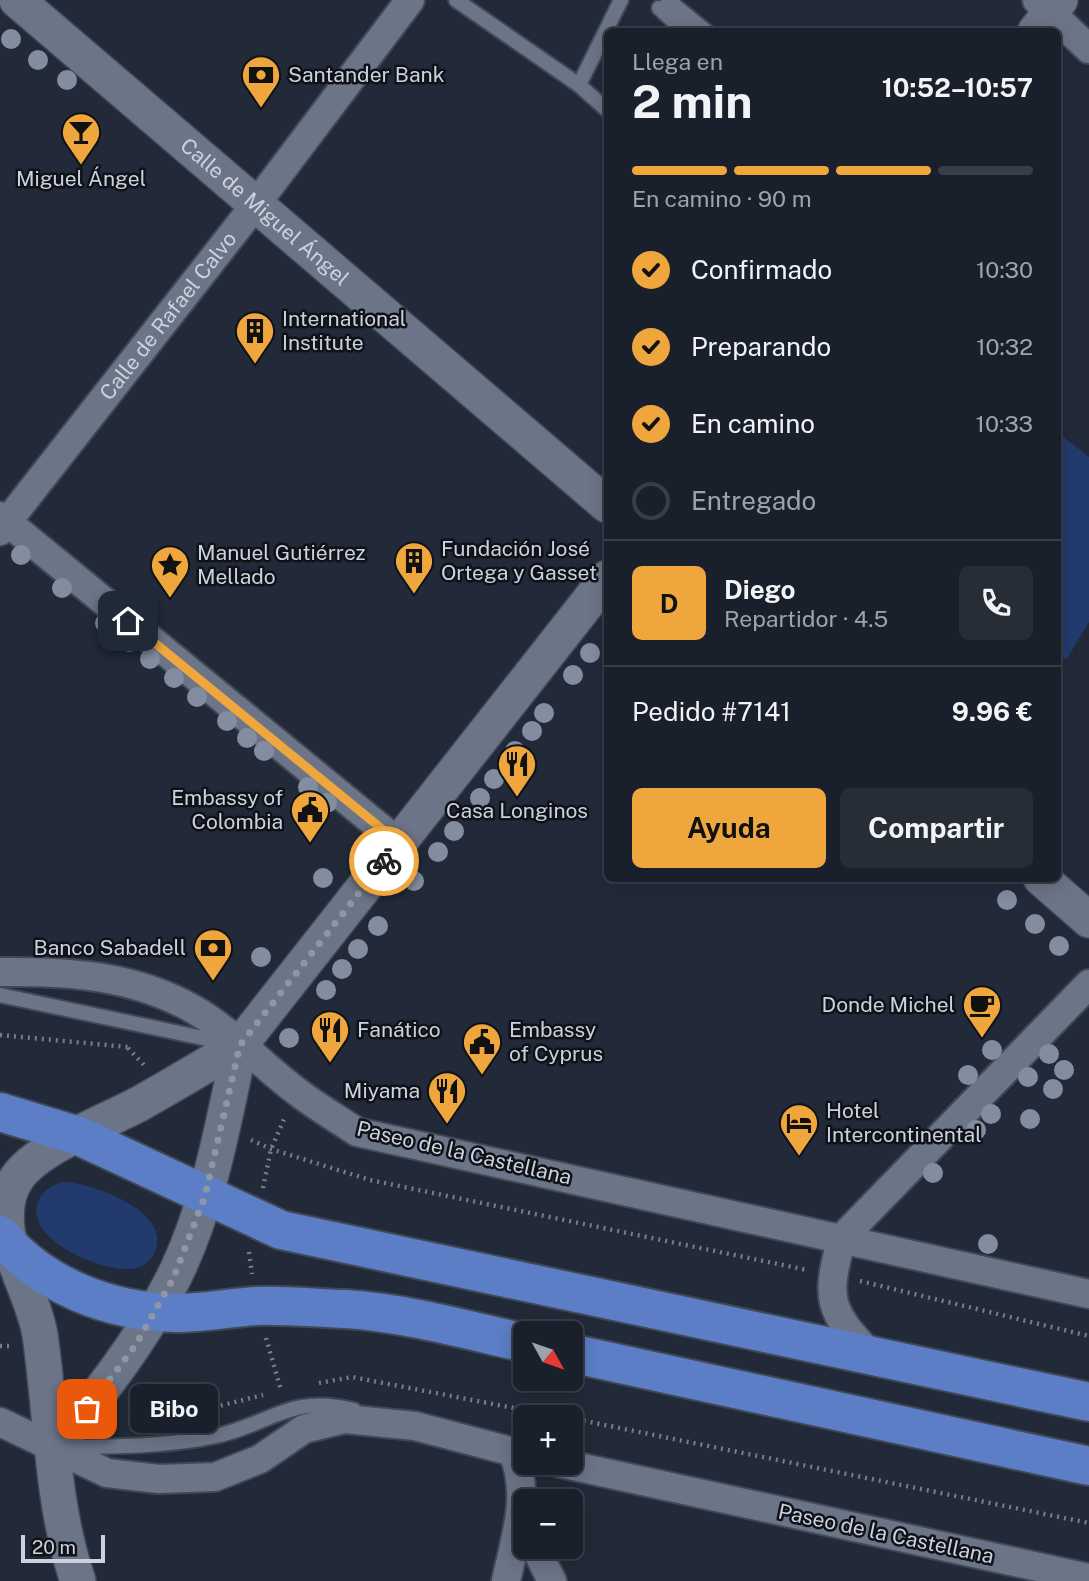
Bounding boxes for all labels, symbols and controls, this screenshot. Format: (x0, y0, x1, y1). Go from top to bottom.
text: Llega en (632, 48, 723, 75)
bank icon: Santander Bank (240, 54, 282, 109)
place label: Santander Bank (288, 62, 445, 87)
text: 10:52–10:57 (882, 72, 1033, 103)
text: 2 min (632, 74, 752, 128)
bar icon: Miguel Ángel (60, 111, 102, 166)
street label: Calle de Miguel Ángel (176, 133, 354, 291)
place label: Miguel Ángel (16, 166, 146, 191)
text: En camino · 90 m (632, 185, 812, 212)
street label: Calle de Rafael Calvo (94, 227, 241, 405)
icon: check (632, 251, 670, 289)
text: Confirmado (691, 254, 832, 285)
text: 10:30 (976, 256, 1033, 283)
place label: International Institute (282, 306, 406, 355)
building icon: International Institute (234, 310, 276, 365)
icon: check (632, 328, 670, 366)
text: Preparando (691, 331, 831, 362)
text: 10:32 (976, 333, 1033, 360)
icon: check (632, 405, 670, 443)
text: En camino (691, 408, 815, 439)
text: 10:33 (976, 410, 1033, 437)
text: Entregado (691, 485, 816, 516)
place label: Fundación José Ortega y Gasset (441, 536, 597, 585)
place label: Manuel Gutiérrez Mellado (197, 540, 366, 589)
building icon: Fundación José Ortega y Gasset (393, 540, 435, 595)
place icon: Manuel Gutiérrez Mellado (149, 544, 191, 599)
button: phone (959, 566, 1033, 640)
text: Diego (724, 574, 795, 605)
text: D (660, 588, 678, 619)
pin (98, 591, 158, 651)
icon: home (109, 602, 147, 640)
text: Repartidor · 4.5 (724, 605, 888, 632)
text: Pedido #7141 (632, 696, 791, 727)
text: 9.96 € (952, 696, 1033, 727)
restaurant icon: Casa Longinos (496, 743, 538, 798)
place label: Embassy of Colombia (171, 785, 283, 834)
button: Ayuda (632, 788, 826, 868)
button: Compartir (840, 788, 1033, 868)
public building icon: Embassy of Colombia (289, 789, 331, 844)
place label: Casa Longinos (446, 798, 588, 823)
courier (349, 826, 419, 896)
icon: bike (365, 842, 403, 880)
bank icon: Banco Sabadell (192, 927, 234, 982)
place label: Banco Sabadell (34, 935, 186, 960)
cafe icon: Donde Michel (961, 984, 1003, 1039)
place label: Donde Michel (822, 992, 955, 1017)
restaurant icon: Fanático (309, 1009, 351, 1064)
place label: Fanático (357, 1017, 441, 1042)
place label: Embassy of Cyprus (509, 1017, 603, 1066)
public building icon: Embassy of Cyprus (461, 1021, 503, 1076)
restaurant icon: Miyama (426, 1070, 468, 1125)
place label: Miyama (344, 1078, 420, 1103)
place label: Hotel Intercontinental (826, 1098, 982, 1147)
hotel icon: Hotel Intercontinental (778, 1102, 820, 1157)
street label: Paseo de la Castellana (354, 1116, 574, 1189)
north arrow (513, 1321, 583, 1391)
map controls (513, 1321, 583, 1559)
pin (57, 1379, 117, 1439)
callout: Bibo (129, 1384, 216, 1434)
icon: bag (68, 1390, 106, 1428)
text: Bibo (149, 1395, 199, 1422)
button: + (513, 1405, 583, 1475)
button: − (513, 1489, 583, 1559)
street label: Paseo de la Castellana (776, 1498, 996, 1569)
scale bar (21, 1532, 105, 1564)
text: 20 m (32, 1536, 76, 1558)

